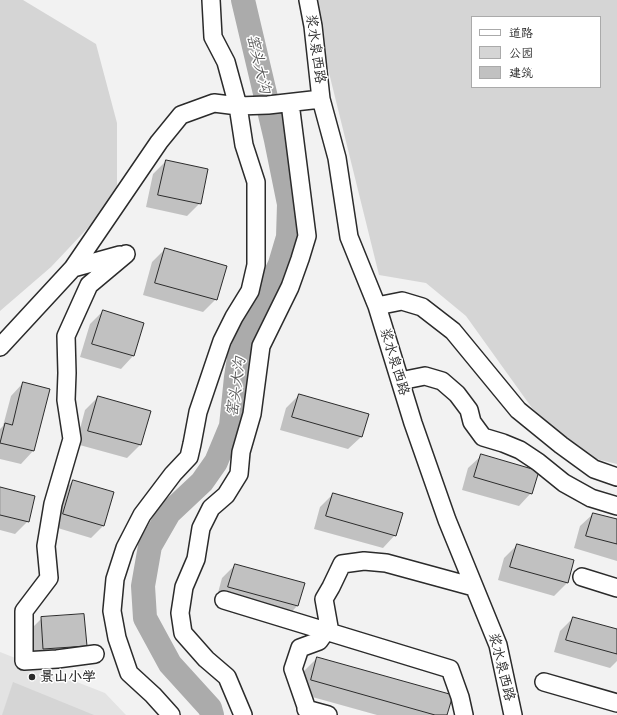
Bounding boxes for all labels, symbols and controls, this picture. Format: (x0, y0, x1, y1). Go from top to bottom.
street label: 浆水泉西路 (302, 13, 328, 85)
legend (471, 16, 601, 88)
text: 道路 (509, 26, 533, 40)
water label: 窑头大沟 (242, 33, 274, 95)
text: 公园 (509, 46, 533, 60)
text: 建筑 (509, 66, 533, 80)
street label: 浆水泉西路 (376, 326, 412, 398)
water label: 窑头大沟 (224, 356, 250, 418)
street label: 浆水泉西路 (484, 631, 518, 703)
place label: 景山小学 (40, 669, 96, 685)
marker: 景山小学 (27, 672, 37, 682)

